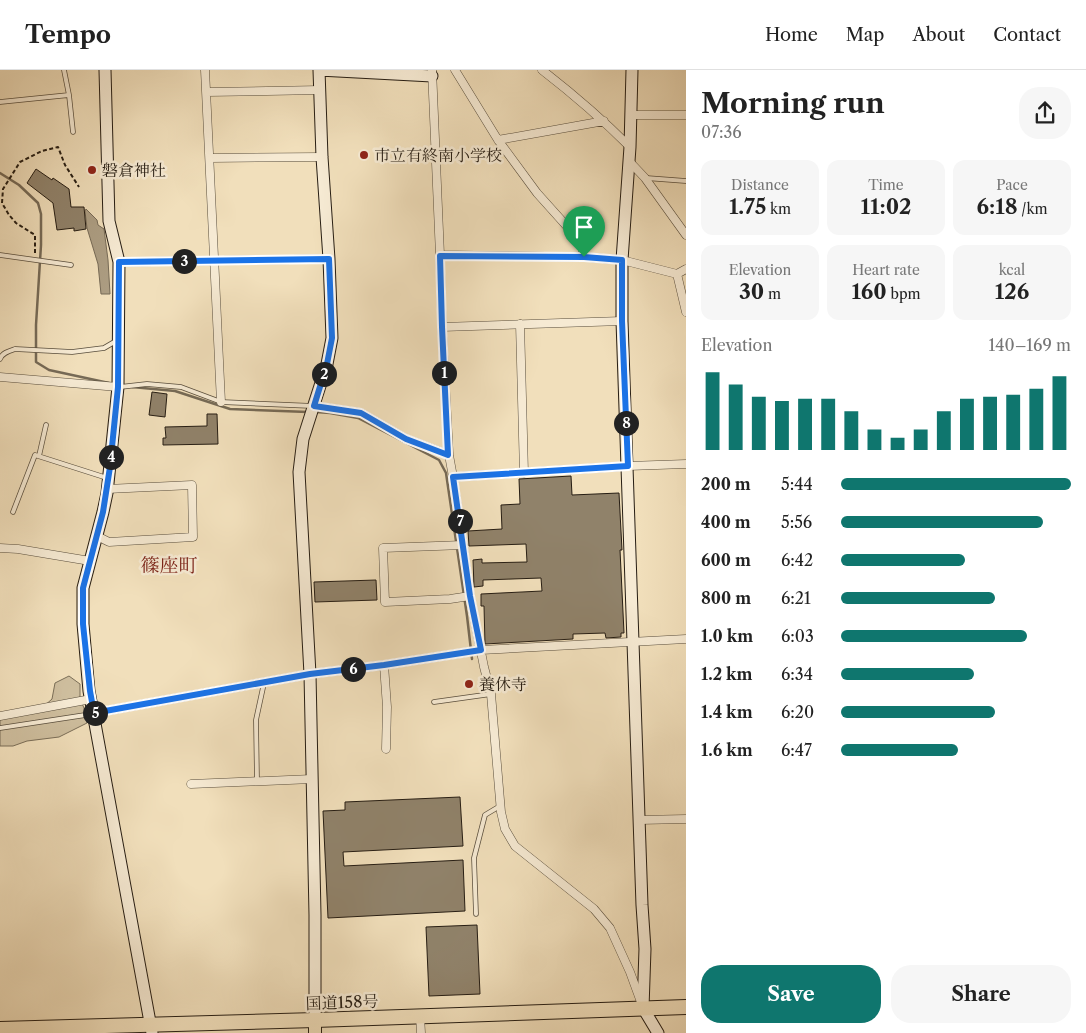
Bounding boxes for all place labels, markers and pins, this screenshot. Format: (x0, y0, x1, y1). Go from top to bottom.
place label: 市立有終南小学校 (374, 145, 502, 165)
marker: 市立有終南小学校 (358, 149, 370, 161)
place label: 磐倉神社 (102, 160, 166, 180)
marker: 磐倉神社 (86, 164, 98, 176)
pin (563, 206, 605, 257)
pin: 3 (172, 248, 196, 274)
pin: 1 (432, 360, 456, 386)
pin: 2 (312, 362, 336, 386)
pin: 8 (614, 410, 638, 436)
pin: 4 (98, 444, 124, 470)
pin: 7 (448, 508, 472, 534)
pin: 6 (340, 656, 366, 682)
place label: 養休寺 (479, 674, 527, 694)
marker: 養休寺 (463, 678, 475, 690)
pin: 5 (82, 700, 108, 726)

